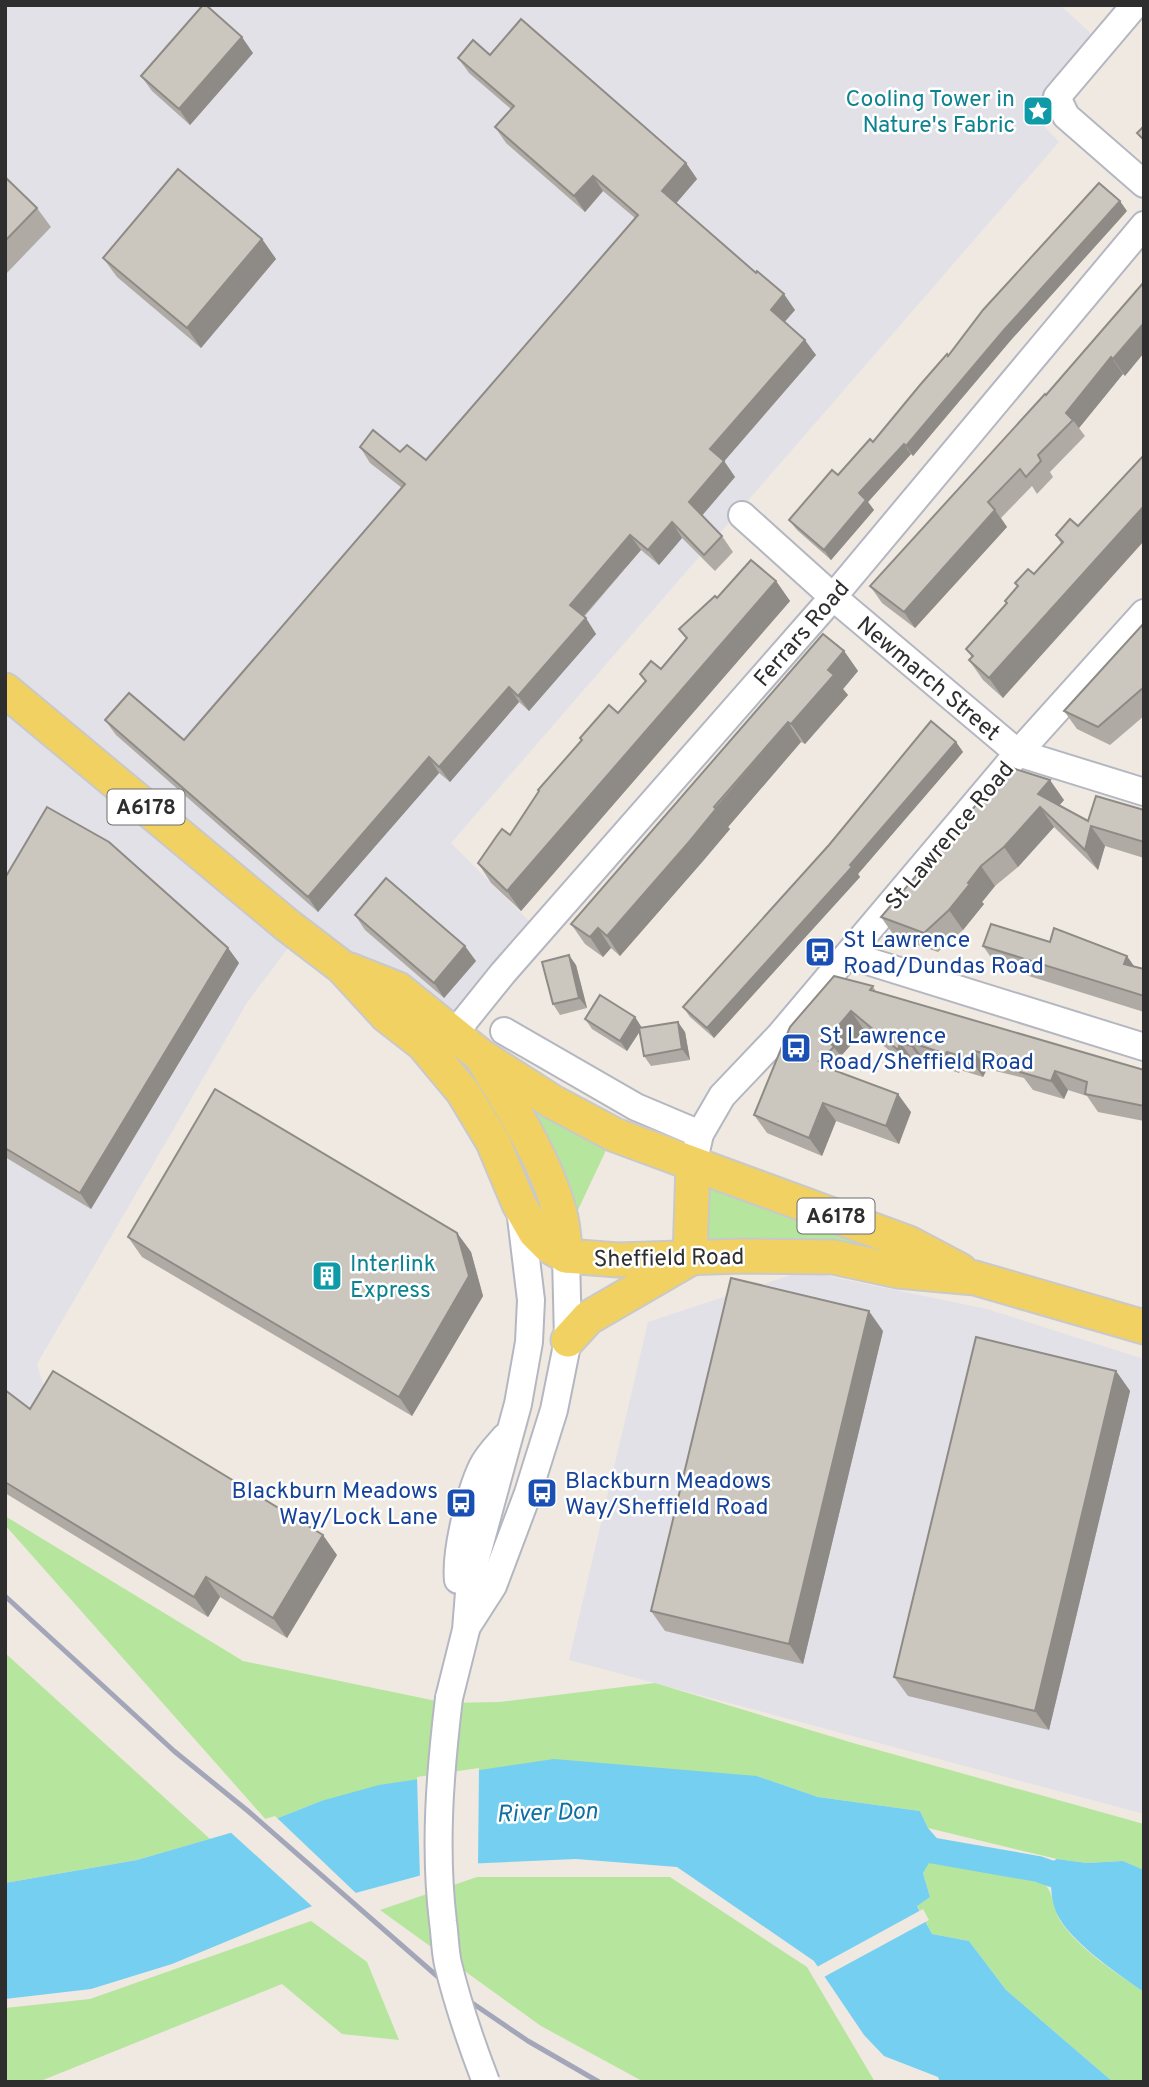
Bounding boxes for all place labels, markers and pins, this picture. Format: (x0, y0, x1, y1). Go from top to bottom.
place label: Cooling Tower in Nature's Fabric (845, 86, 1015, 141)
place icon: Cooling Tower in Nature's Fabric (1021, 94, 1055, 128)
place label: St Lawrence Road/Dundas Road (843, 927, 1044, 982)
bus stop icon: St Lawrence Road/Dundas Road (803, 935, 837, 969)
place label: St Lawrence Road/Sheffield Road (819, 1023, 1034, 1078)
bus stop icon: St Lawrence Road/Sheffield Road (779, 1031, 813, 1065)
place label: Interlink Express (350, 1251, 436, 1306)
building icon: Interlink Express (310, 1259, 344, 1293)
place label: Blackburn Meadows Way/Sheffield Road (565, 1468, 771, 1523)
bus stop icon: Blackburn Meadows Way/Sheffield Road (525, 1476, 559, 1510)
place label: Blackburn Meadows Way/Lock Lane (232, 1478, 438, 1533)
bus stop icon: Blackburn Meadows Way/Lock Lane (444, 1486, 478, 1520)

